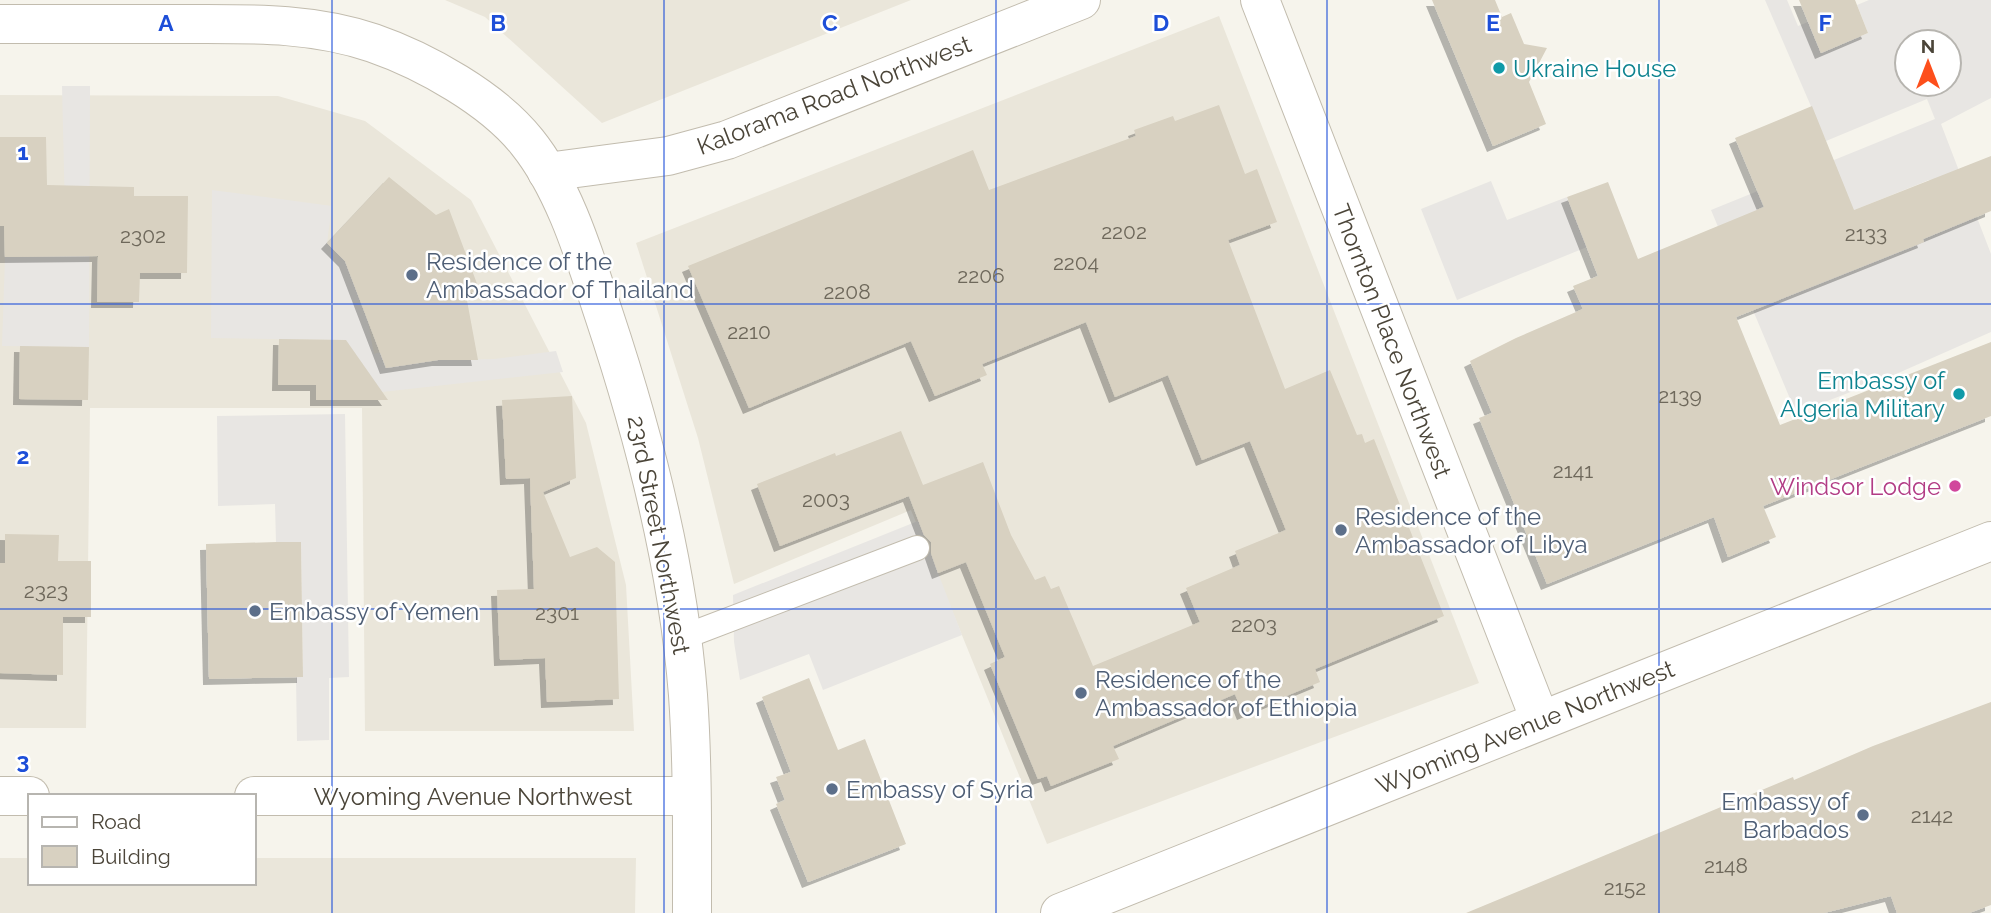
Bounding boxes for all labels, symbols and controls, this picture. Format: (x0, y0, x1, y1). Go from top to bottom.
text: A (158, 9, 174, 36)
text: B (490, 9, 506, 36)
text: C (822, 9, 838, 36)
text: D (1153, 9, 1169, 36)
text: E (1486, 9, 1500, 36)
text: F (1818, 9, 1832, 36)
north arrow (1893, 28, 1963, 98)
street label: Kalorama Road Northwest (693, 29, 975, 161)
text: N (1921, 35, 1935, 57)
place label: Ukraine House (1513, 54, 1676, 83)
marker: Ukraine House (1491, 60, 1507, 76)
text: 1 (17, 138, 29, 165)
street label: Thornton Place Northwest (1326, 200, 1458, 482)
house number: 2202 (1101, 219, 1147, 244)
house number: 2133 (1845, 221, 1887, 246)
house number: 2302 (120, 223, 166, 248)
place label: Residence of the Ambassador of Thailand (426, 247, 694, 304)
house number: 2204 (1053, 250, 1099, 275)
house number: 2206 (957, 263, 1005, 288)
marker: Residence of the Ambassador of Thailand (404, 267, 420, 283)
house number: 2208 (823, 279, 871, 304)
house number: 2210 (727, 319, 771, 344)
place label: Embassy of Algeria Military (1780, 366, 1946, 423)
house number: 2139 (1658, 383, 1702, 408)
marker: Embassy of Algeria Military (1951, 386, 1967, 402)
street label: 23rd Street Northwest (622, 413, 696, 657)
text: 2 (17, 442, 29, 469)
house number: 2141 (1553, 458, 1593, 483)
place label: Windsor Lodge (1770, 472, 1941, 501)
marker: Windsor Lodge (1947, 478, 1963, 494)
house number: 2003 (802, 487, 850, 512)
place label: Residence of the Ambassador of Libya (1355, 502, 1588, 559)
marker: Residence of the Ambassador of Libya (1333, 522, 1349, 538)
house number: 2323 (24, 578, 68, 603)
place label: Embassy of Yemen (269, 597, 479, 626)
house number: 2301 (535, 600, 579, 625)
marker: Embassy of Yemen (247, 603, 263, 619)
house number: 2203 (1231, 612, 1277, 637)
street label: Wyoming Avenue Northwest (1372, 654, 1678, 800)
place label: Residence of the Ambassador of Ethiopia (1095, 665, 1357, 722)
marker: Residence of the Ambassador of Ethiopia (1073, 685, 1089, 701)
text: 3 (17, 747, 29, 774)
place label: Embassy of Syria (846, 775, 1033, 804)
marker: Embassy of Syria (824, 781, 840, 797)
street label: Wyoming Avenue Northwest (313, 782, 633, 811)
place label: Embassy of Barbados (1721, 787, 1850, 844)
legend (28, 794, 256, 885)
house number: 2142 (1911, 803, 1953, 828)
marker: Embassy of Barbados (1855, 807, 1871, 823)
text: Road (91, 809, 141, 834)
text: Building (91, 844, 171, 869)
house number: 2148 (1704, 853, 1748, 878)
house number: 2152 (1604, 875, 1646, 900)

